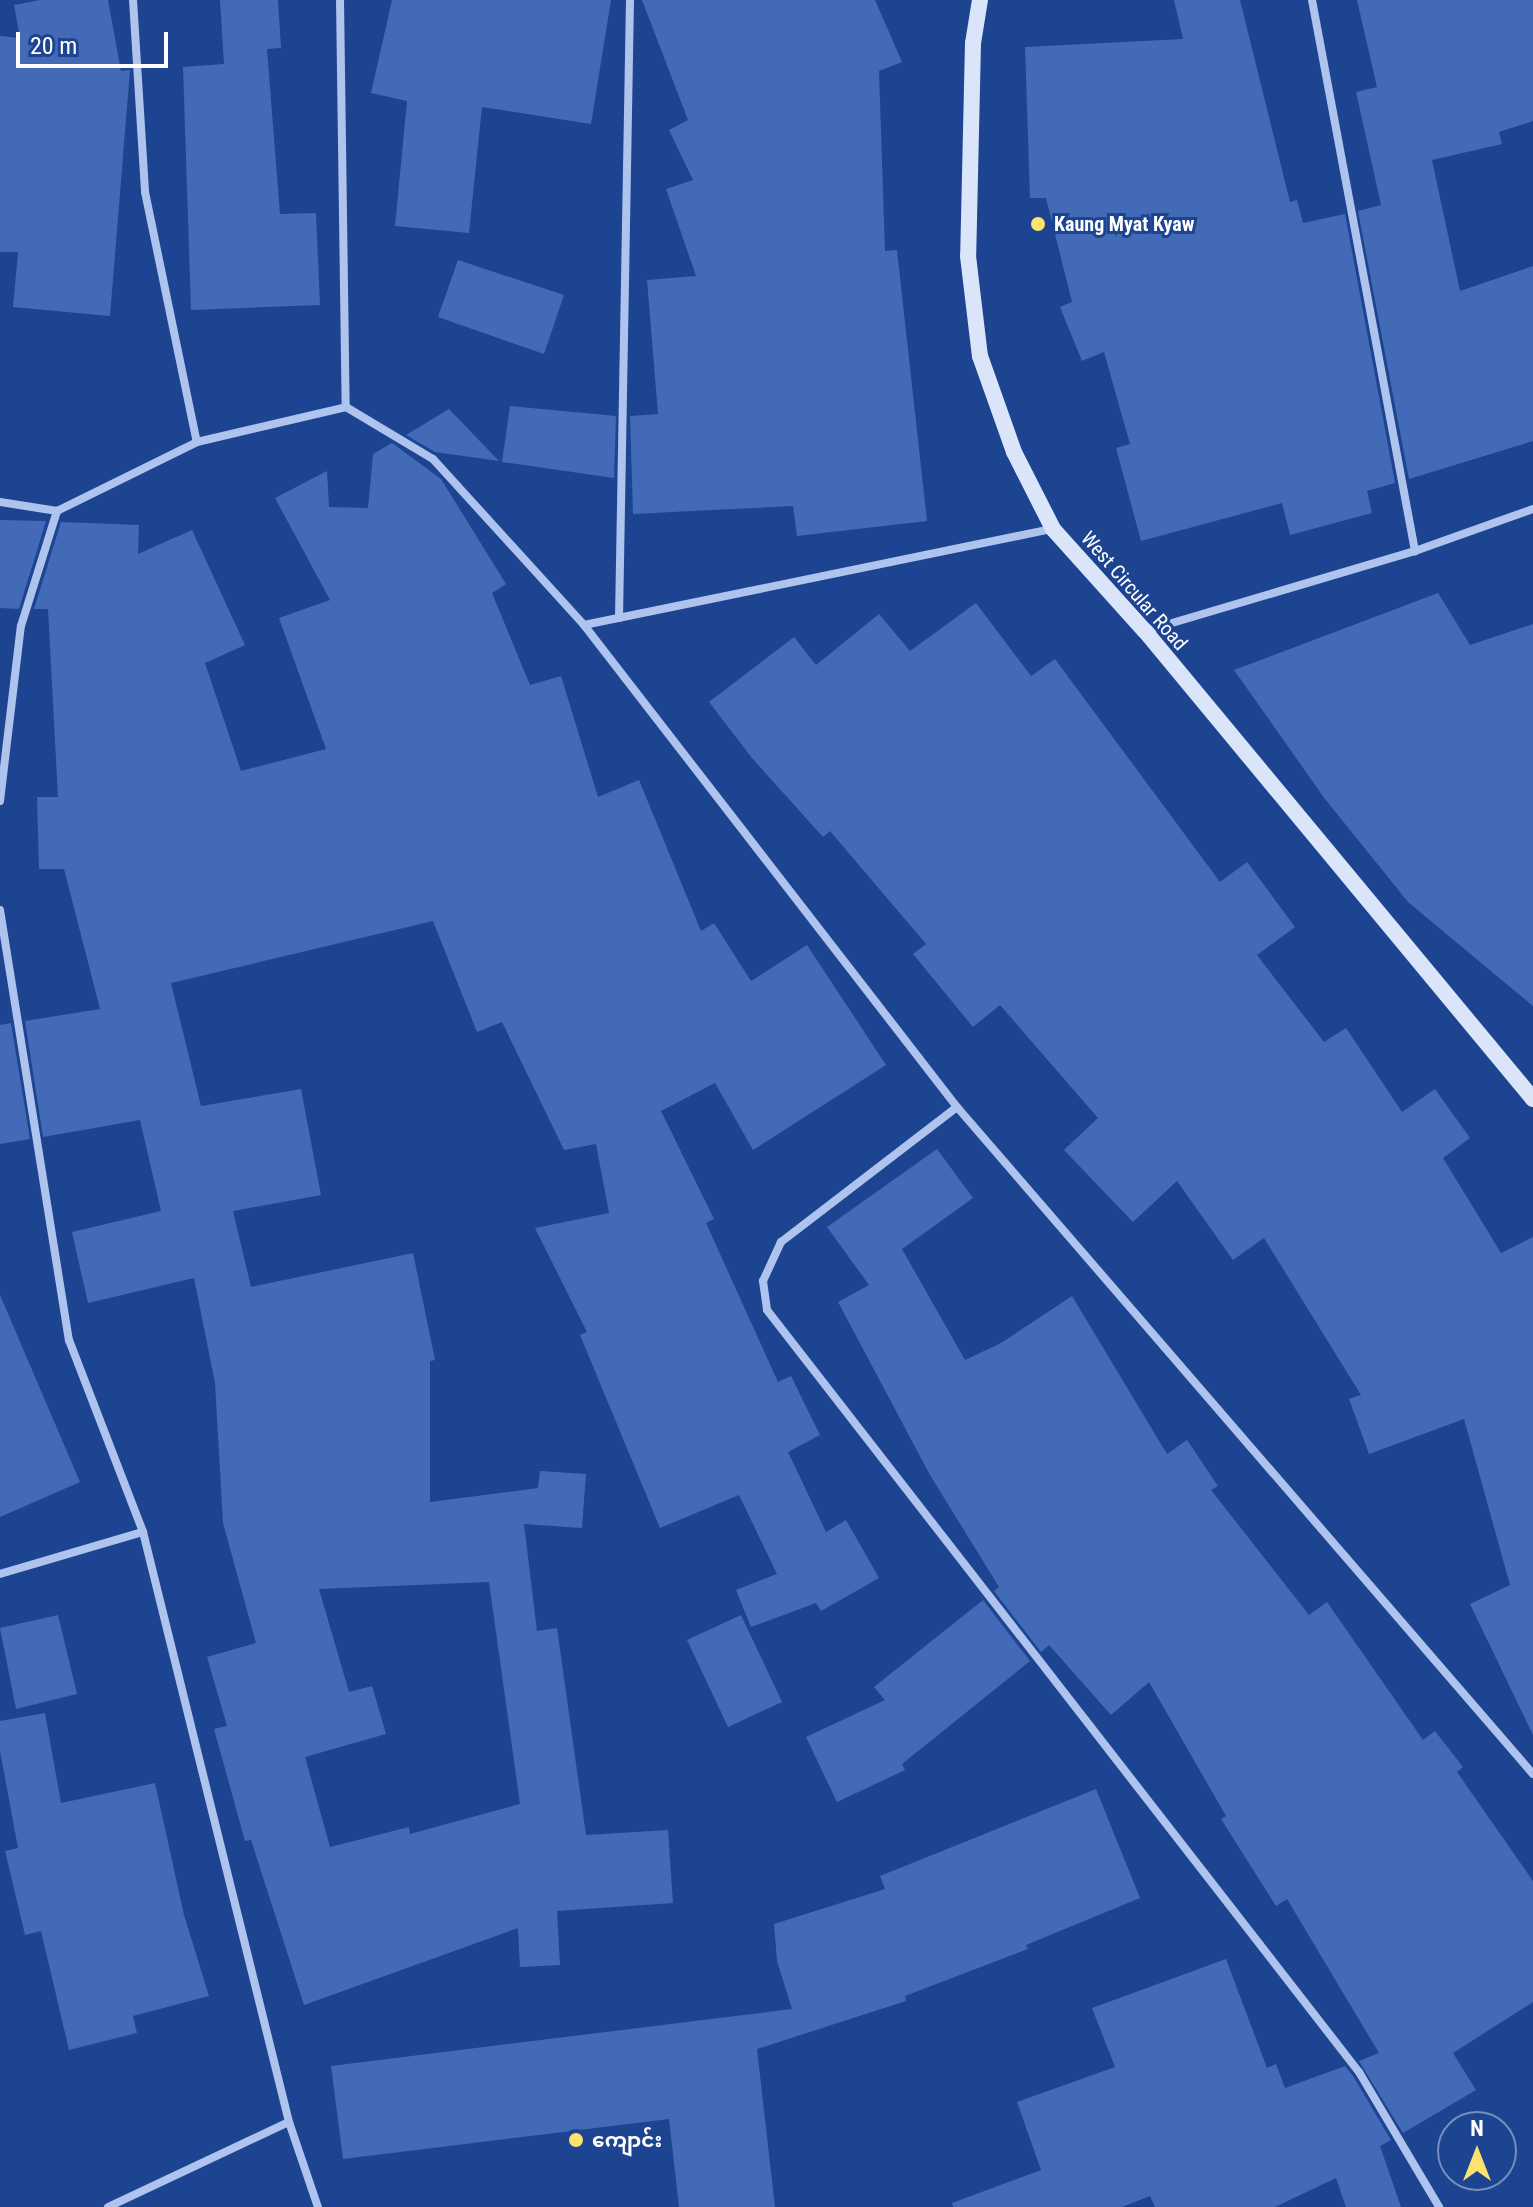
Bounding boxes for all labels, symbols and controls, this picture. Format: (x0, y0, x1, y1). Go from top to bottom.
scale bar (20, 16, 172, 66)
text: 20 m (30, 32, 77, 60)
place label: Kaung Myat Kyaw (1054, 212, 1194, 236)
marker: Kaung Myat Kyaw (1029, 215, 1047, 233)
street label: West Circular Road (1076, 527, 1192, 655)
north arrow (1437, 2111, 1517, 2191)
text: N (1470, 2116, 1484, 2141)
place label: ကျောင်း (592, 2128, 662, 2152)
marker: ကျောင်း (567, 2131, 585, 2149)

